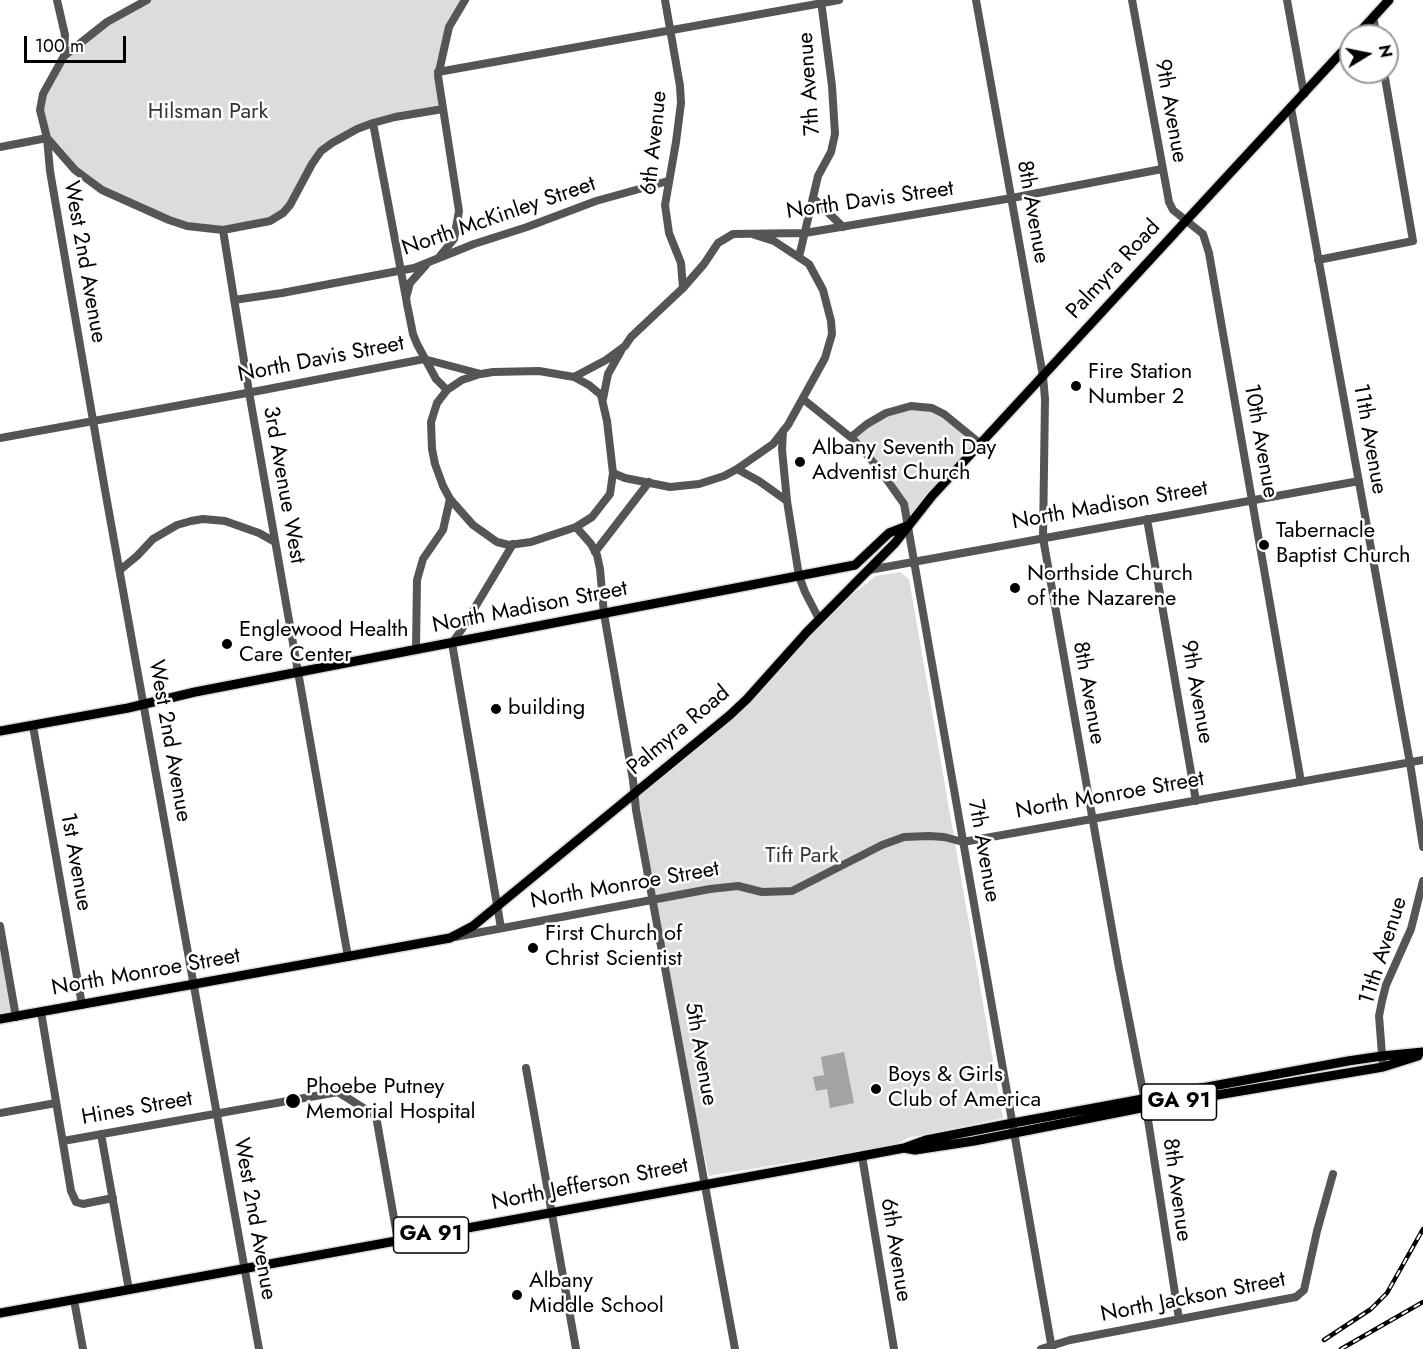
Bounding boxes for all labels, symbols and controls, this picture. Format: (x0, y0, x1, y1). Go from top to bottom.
scale bar (27, 24, 129, 62)
north arrow (1339, 24, 1399, 84)
street label: 7th Avenue (793, 31, 827, 137)
text: 100 m (35, 33, 84, 59)
text: N (1373, 43, 1398, 59)
street label: 9th Avenue (1148, 57, 1192, 165)
street label: 6th Avenue (636, 90, 674, 196)
park label: Hilsman Park (148, 100, 268, 126)
street label: 8th Avenue (1010, 159, 1054, 265)
street label: North McKinley Street (399, 171, 599, 263)
street label: North Davis Street (785, 176, 955, 226)
street label: West 2nd Avenue (57, 179, 111, 345)
street label: Palmyra Road (1061, 215, 1167, 325)
street label: North Davis Street (236, 331, 406, 389)
place label: Fire Station Number 2 (1088, 360, 1192, 412)
marker: Fire Station Number 2 (1069, 379, 1083, 393)
street label: 10th Avenue (1237, 382, 1283, 500)
street label: 11th Avenue (1346, 382, 1392, 496)
street label: 3rd Avenue West (256, 404, 310, 566)
place label: Albany Seventh Day Adventist Church (812, 436, 996, 488)
marker: Albany Seventh Day Adventist Church (793, 455, 807, 469)
street label: North Madison Street (1010, 476, 1210, 536)
place label: Tabernacle Baptist Church (1276, 519, 1411, 570)
marker: Tabernacle Baptist Church (1257, 538, 1271, 552)
place label: Northside Church of the Nazarene (1027, 562, 1193, 614)
street label: North Madison Street (430, 576, 630, 640)
marker: Northside Church of the Nazarene (1008, 581, 1022, 595)
place label: Englewood Health Care Center (239, 618, 409, 670)
marker: Englewood Health Care Center (220, 637, 234, 651)
street label: 9th Avenue (1174, 638, 1218, 746)
street label: 8th Avenue (1066, 640, 1110, 746)
street label: West 2nd Avenue (142, 658, 196, 824)
street label: Palmyra Road (622, 680, 736, 782)
place label: building (508, 696, 585, 722)
marker: building (489, 702, 503, 716)
street label: North Monroe Street (1014, 766, 1206, 826)
street label: 7th Avenue (961, 798, 1005, 904)
street label: 1st Avenue (53, 811, 97, 913)
park label: Tift Park (765, 844, 839, 870)
street label: North Monroe Street (529, 856, 721, 916)
street label: 11th Avenue (1354, 894, 1414, 1008)
place label: First Church of Christ Scientist (545, 922, 682, 974)
marker: First Church of Christ Scientist (526, 941, 540, 955)
street label: North Monroe Street (50, 943, 242, 1003)
street label: 5th Avenue (678, 1000, 722, 1108)
place label: Boys & Girls Club of America (888, 1063, 1041, 1114)
place label: Phoebe Putney Memorial Hospital (306, 1075, 476, 1126)
marker: Boys & Girls Club of America (869, 1082, 883, 1096)
road number: GA 91 (1142, 1084, 1216, 1120)
street label: Hines Street (79, 1086, 195, 1132)
marker: Phoebe Putney Memorial Hospital (284, 1092, 302, 1110)
street label: West 2nd Avenue (227, 1136, 281, 1302)
street label: 8th Avenue (1156, 1137, 1196, 1243)
street label: North Jefferson Street (490, 1153, 690, 1217)
street label: 6th Avenue (874, 1196, 916, 1304)
road number: GA 91 (394, 1217, 468, 1253)
street label: North Jackson Street (1098, 1267, 1288, 1329)
place label: Albany Middle School (529, 1269, 664, 1320)
marker: Albany Middle School (510, 1288, 524, 1302)

